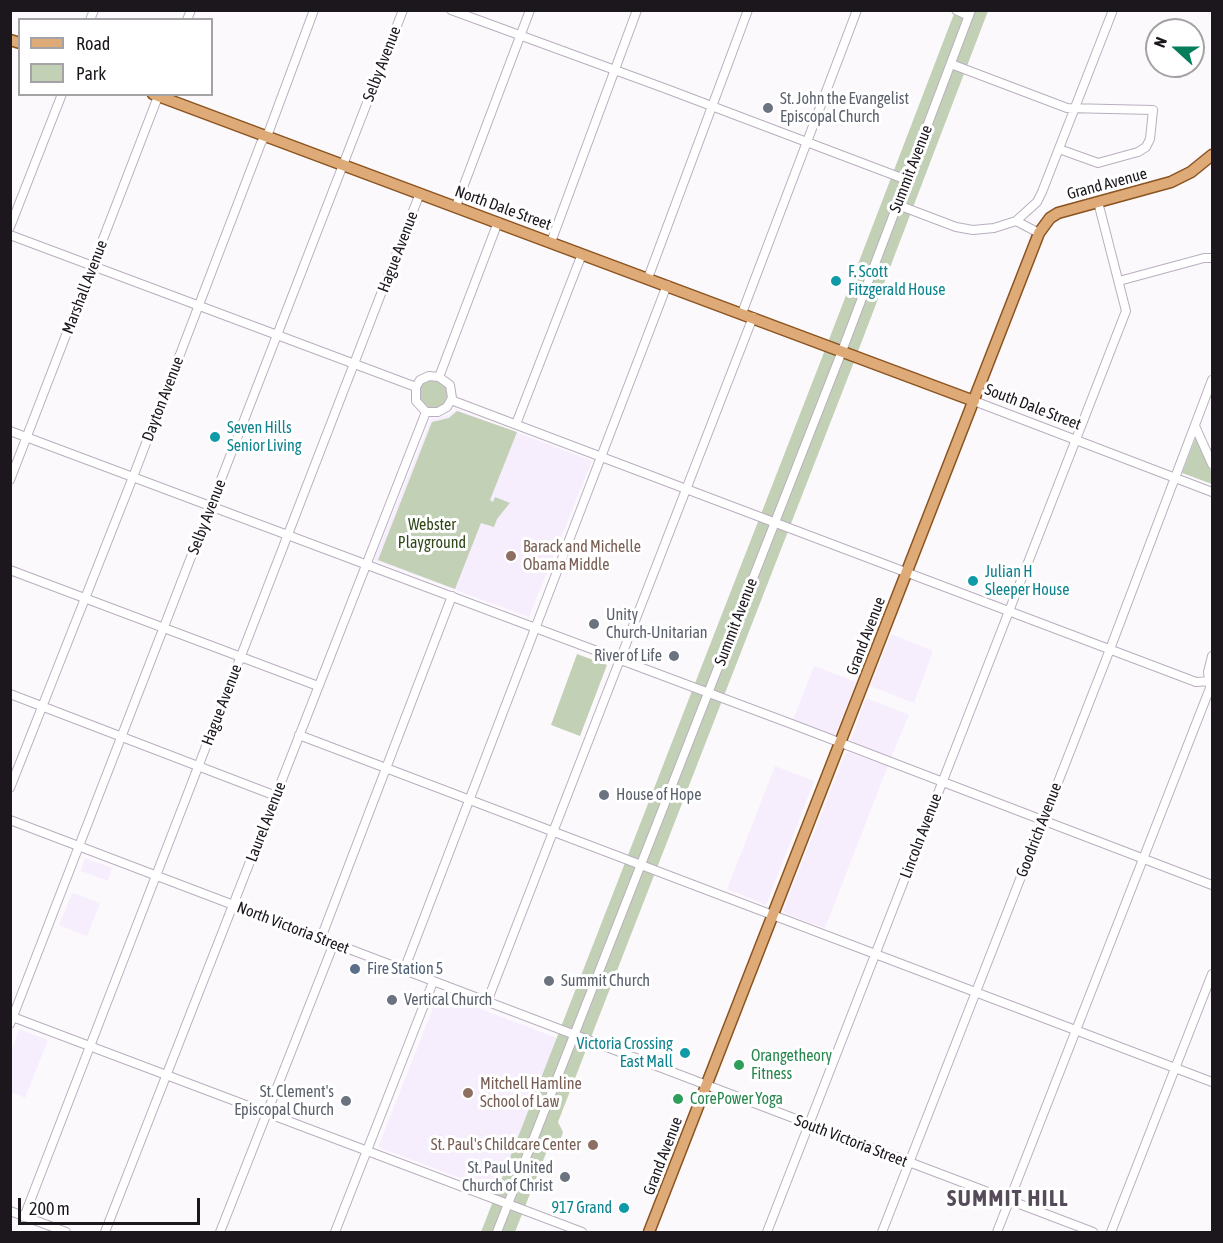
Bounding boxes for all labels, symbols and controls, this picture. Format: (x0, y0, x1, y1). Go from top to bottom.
legend (18, 18, 213, 96)
north arrow (1145, 18, 1205, 78)
street label: Selby Avenue (359, 24, 405, 104)
text: Road (76, 33, 110, 54)
text: N (1150, 35, 1170, 50)
text: Park (76, 63, 106, 84)
place label: St. John the Evangelist Episcopal Church (780, 89, 909, 127)
marker: St. John the Evangelist Episcopal Church (761, 101, 775, 115)
street label: Summit Avenue (886, 122, 936, 216)
street label: Grand Avenue (1065, 164, 1149, 204)
street label: North Dale Street (452, 182, 554, 234)
street label: Hague Avenue (374, 209, 422, 295)
street label: Marshall Avenue (58, 237, 112, 337)
place label: F. Scott Fitzgerald House (848, 262, 945, 300)
marker: F. Scott Fitzgerald House (829, 274, 843, 288)
street label: Dayton Avenue (138, 354, 188, 444)
street label: South Dale Street (982, 380, 1084, 434)
place label: Seven Hills Senior Living (227, 418, 302, 456)
marker: Seven Hills Senior Living (208, 430, 222, 444)
street label: Selby Avenue (184, 477, 230, 557)
park label: Webster Playground (398, 515, 466, 553)
place label: Barack and Michelle Obama Middle (523, 537, 641, 575)
marker: Barack and Michelle Obama Middle (504, 549, 518, 563)
place label: Julian H Sleeper House (985, 562, 1069, 600)
marker: Julian H Sleeper House (966, 574, 980, 588)
street label: Summit Avenue (711, 575, 761, 669)
street label: Grand Avenue (842, 594, 890, 678)
place label: Unity Church-Unitarian (606, 605, 708, 643)
marker: Unity Church-Unitarian (587, 617, 601, 631)
place label: River of Life (594, 646, 662, 666)
marker: River of Life (667, 649, 681, 663)
street label: Hague Avenue (198, 662, 246, 748)
street label: Laurel Avenue (242, 779, 290, 865)
street label: Goodrich Avenue (1012, 780, 1066, 880)
place label: House of Hope (616, 785, 701, 805)
marker: House of Hope (597, 788, 611, 802)
street label: Lincoln Avenue (896, 791, 946, 881)
street label: North Victoria Street (234, 898, 352, 958)
place label: Fire Station 5 (367, 959, 443, 979)
marker: Fire Station 5 (348, 962, 362, 976)
place label: Summit Church (561, 971, 650, 991)
marker: Summit Church (542, 974, 556, 988)
place label: Vertical Church (404, 990, 492, 1010)
marker: Vertical Church (385, 993, 399, 1007)
place label: Victoria Crossing East Mall (577, 1034, 673, 1072)
marker: Victoria Crossing East Mall (678, 1046, 692, 1060)
place label: Orangetheory Fitness (751, 1046, 832, 1084)
marker: Orangetheory Fitness (732, 1058, 746, 1072)
place label: Mitchell Hamline School of Law (480, 1074, 582, 1112)
place label: St. Clement's Episcopal Church (234, 1082, 334, 1120)
marker: Mitchell Hamline School of Law (461, 1086, 475, 1100)
place label: CorePower Yoga (690, 1089, 783, 1109)
marker: CorePower Yoga (671, 1092, 685, 1106)
marker: St. Clement's Episcopal Church (339, 1094, 353, 1108)
street label: South Victoria Street (792, 1111, 910, 1171)
street label: Grand Avenue (639, 1114, 687, 1198)
place label: St. Paul's Childcare Center (431, 1135, 581, 1155)
marker: St. Paul's Childcare Center (586, 1138, 600, 1152)
place label: St. Paul United Church of Christ (462, 1158, 553, 1196)
marker: St. Paul United Church of Christ (558, 1170, 572, 1184)
scale bar (21, 1186, 202, 1224)
district label: SUMMIT HILL (947, 1186, 1069, 1212)
text: 200 m (29, 1198, 70, 1219)
place label: 917 Grand (552, 1198, 612, 1218)
marker: 917 Grand (617, 1201, 631, 1215)

